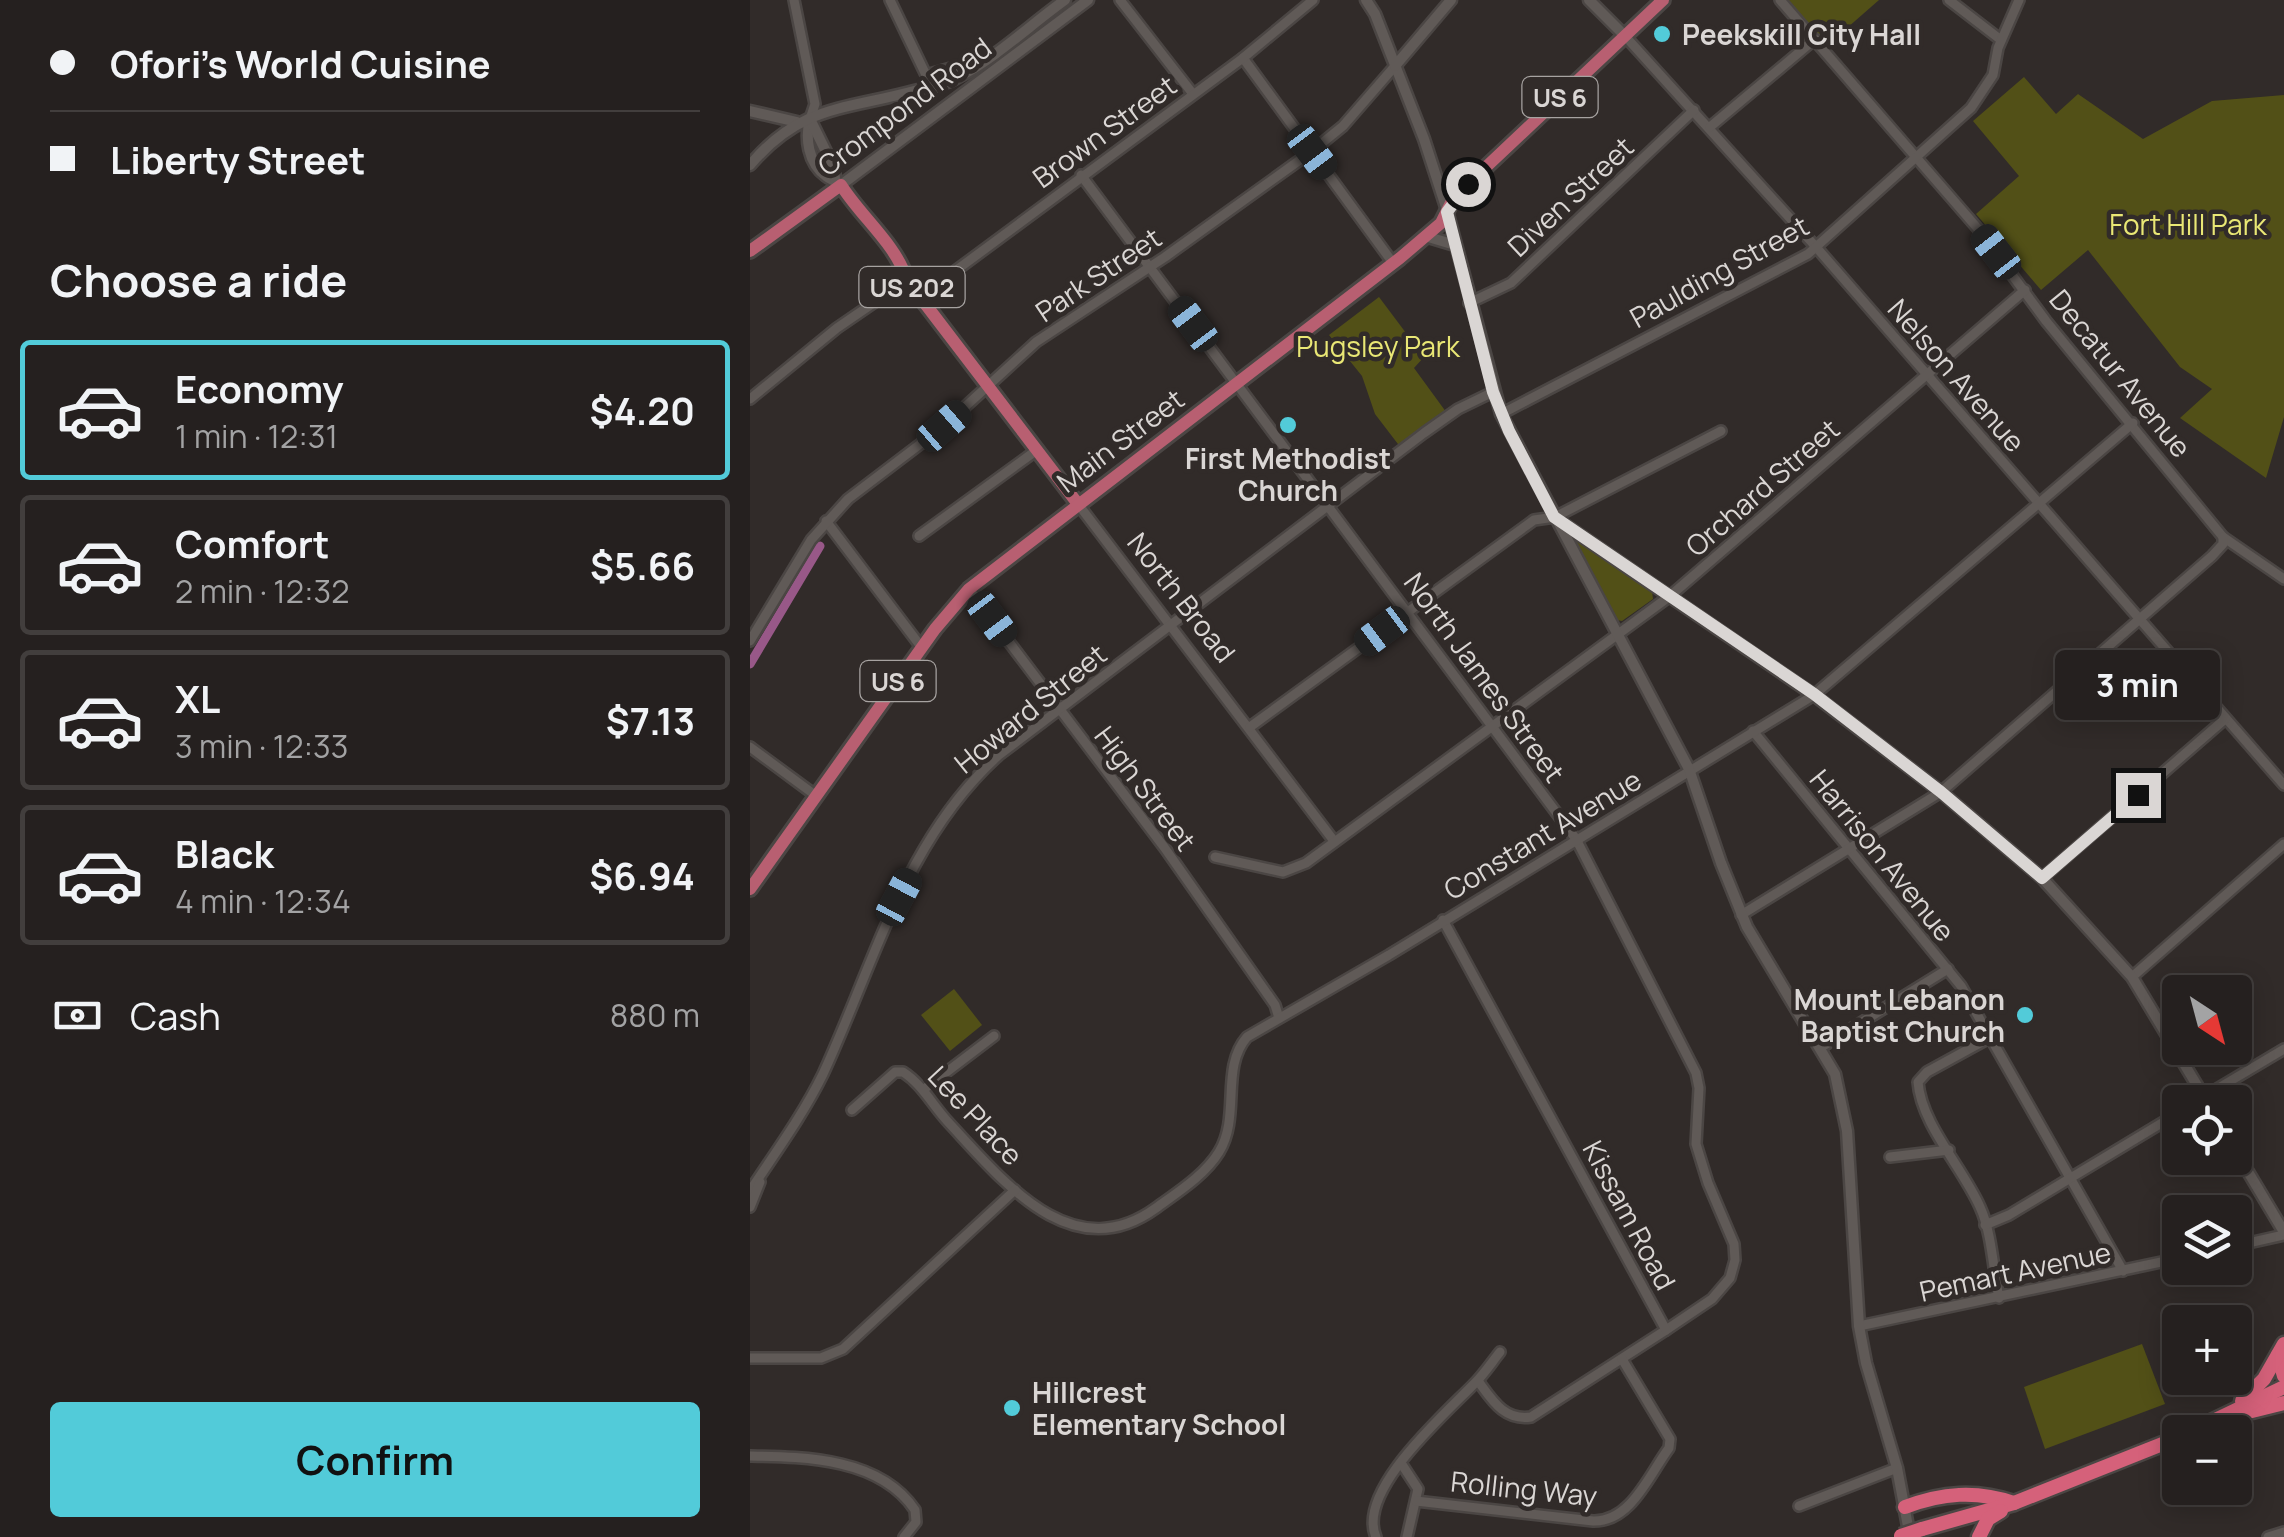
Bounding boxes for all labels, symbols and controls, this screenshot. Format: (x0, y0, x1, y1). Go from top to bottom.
place label: Peekskill City Hall (1682, 15, 1921, 53)
marker: Peekskill City Hall (1651, 23, 1673, 45)
street label: Crompond Road (809, 28, 999, 184)
text: Ofori's World Cuisine (110, 37, 491, 89)
street label: Brown Street (1024, 66, 1184, 196)
road number: US 6 (1522, 77, 1598, 117)
car (1282, 119, 1342, 185)
street label: Diven Street (1499, 128, 1641, 264)
text: Liberty Street (110, 133, 366, 185)
route start (1446, 162, 1491, 207)
park label: Fort Hill Park (2109, 205, 2268, 243)
street label: Paulding Street (1623, 206, 1815, 336)
street label: Park Street (1028, 218, 1168, 330)
car (1966, 219, 2026, 285)
text: Choose a ride (50, 249, 347, 311)
road number: US 202 (860, 267, 964, 307)
street label: Decatur Avenue (2042, 281, 2200, 465)
street label: Nelson Avenue (1880, 290, 2034, 460)
car (1163, 291, 1223, 357)
park label: Pugsley Park (1296, 327, 1461, 365)
text: Economy (175, 362, 344, 414)
icon: car (55, 365, 145, 455)
street label: Main Street (1049, 380, 1191, 500)
text: $4.20 (590, 384, 695, 436)
car (912, 395, 976, 457)
street label: Orchard Street (1677, 410, 1847, 564)
text: 1 min · 12:31 (175, 414, 338, 458)
marker: First Methodist Church (1277, 414, 1299, 436)
place label: First Methodist Church (1185, 439, 1391, 509)
text: Comfort (175, 517, 329, 569)
icon: car (55, 520, 145, 610)
street label: North Broad (1119, 524, 1245, 670)
text: $5.66 (590, 539, 695, 591)
street label: North James Street (1396, 565, 1574, 789)
text: 2 min · 12:32 (175, 569, 350, 613)
car (962, 586, 1022, 652)
car (1349, 601, 1415, 661)
street label: Howard Street (946, 635, 1114, 781)
callout: 3 min (2056, 650, 2220, 720)
road number: US 6 (860, 661, 936, 701)
text: 3 min (2096, 663, 2179, 707)
text: XL (175, 672, 220, 724)
icon: car (55, 675, 145, 765)
text: $7.13 (606, 694, 695, 746)
street label: High Street (1087, 718, 1205, 858)
text: 3 min · 12:33 (175, 724, 348, 768)
street label: Constant Avenue (1436, 760, 1648, 908)
street label: Harrison Avenue (1802, 761, 1964, 949)
route end (2116, 773, 2161, 818)
text: Black (175, 827, 274, 879)
icon: car (55, 830, 145, 920)
text: $6.94 (589, 849, 695, 901)
car (872, 863, 926, 931)
text: 4 min · 12:34 (175, 879, 351, 923)
north arrow (2162, 975, 2252, 1065)
map controls (2162, 975, 2252, 1505)
place label: Mount Lebanon Baptist Church (1794, 980, 2005, 1050)
icon: cash (50, 988, 105, 1043)
text: Cash (130, 989, 221, 1041)
text: 880 m (610, 993, 700, 1037)
marker: Mount Lebanon Baptist Church (2014, 1004, 2036, 1026)
street label: Lee Place (920, 1057, 1032, 1173)
button: locate (2162, 1085, 2252, 1175)
street label: Kissam Road (1575, 1134, 1685, 1296)
button: layers (2162, 1195, 2252, 1285)
street label: Pemart Avenue (1916, 1232, 2114, 1310)
button: + (2162, 1305, 2252, 1395)
place label: Hillcrest Elementary School (1032, 1373, 1286, 1443)
marker: Hillcrest Elementary School (1001, 1397, 1023, 1419)
button: Confirm (50, 1402, 700, 1517)
button: − (2162, 1415, 2252, 1505)
street label: Rolling Way (1449, 1461, 1599, 1515)

